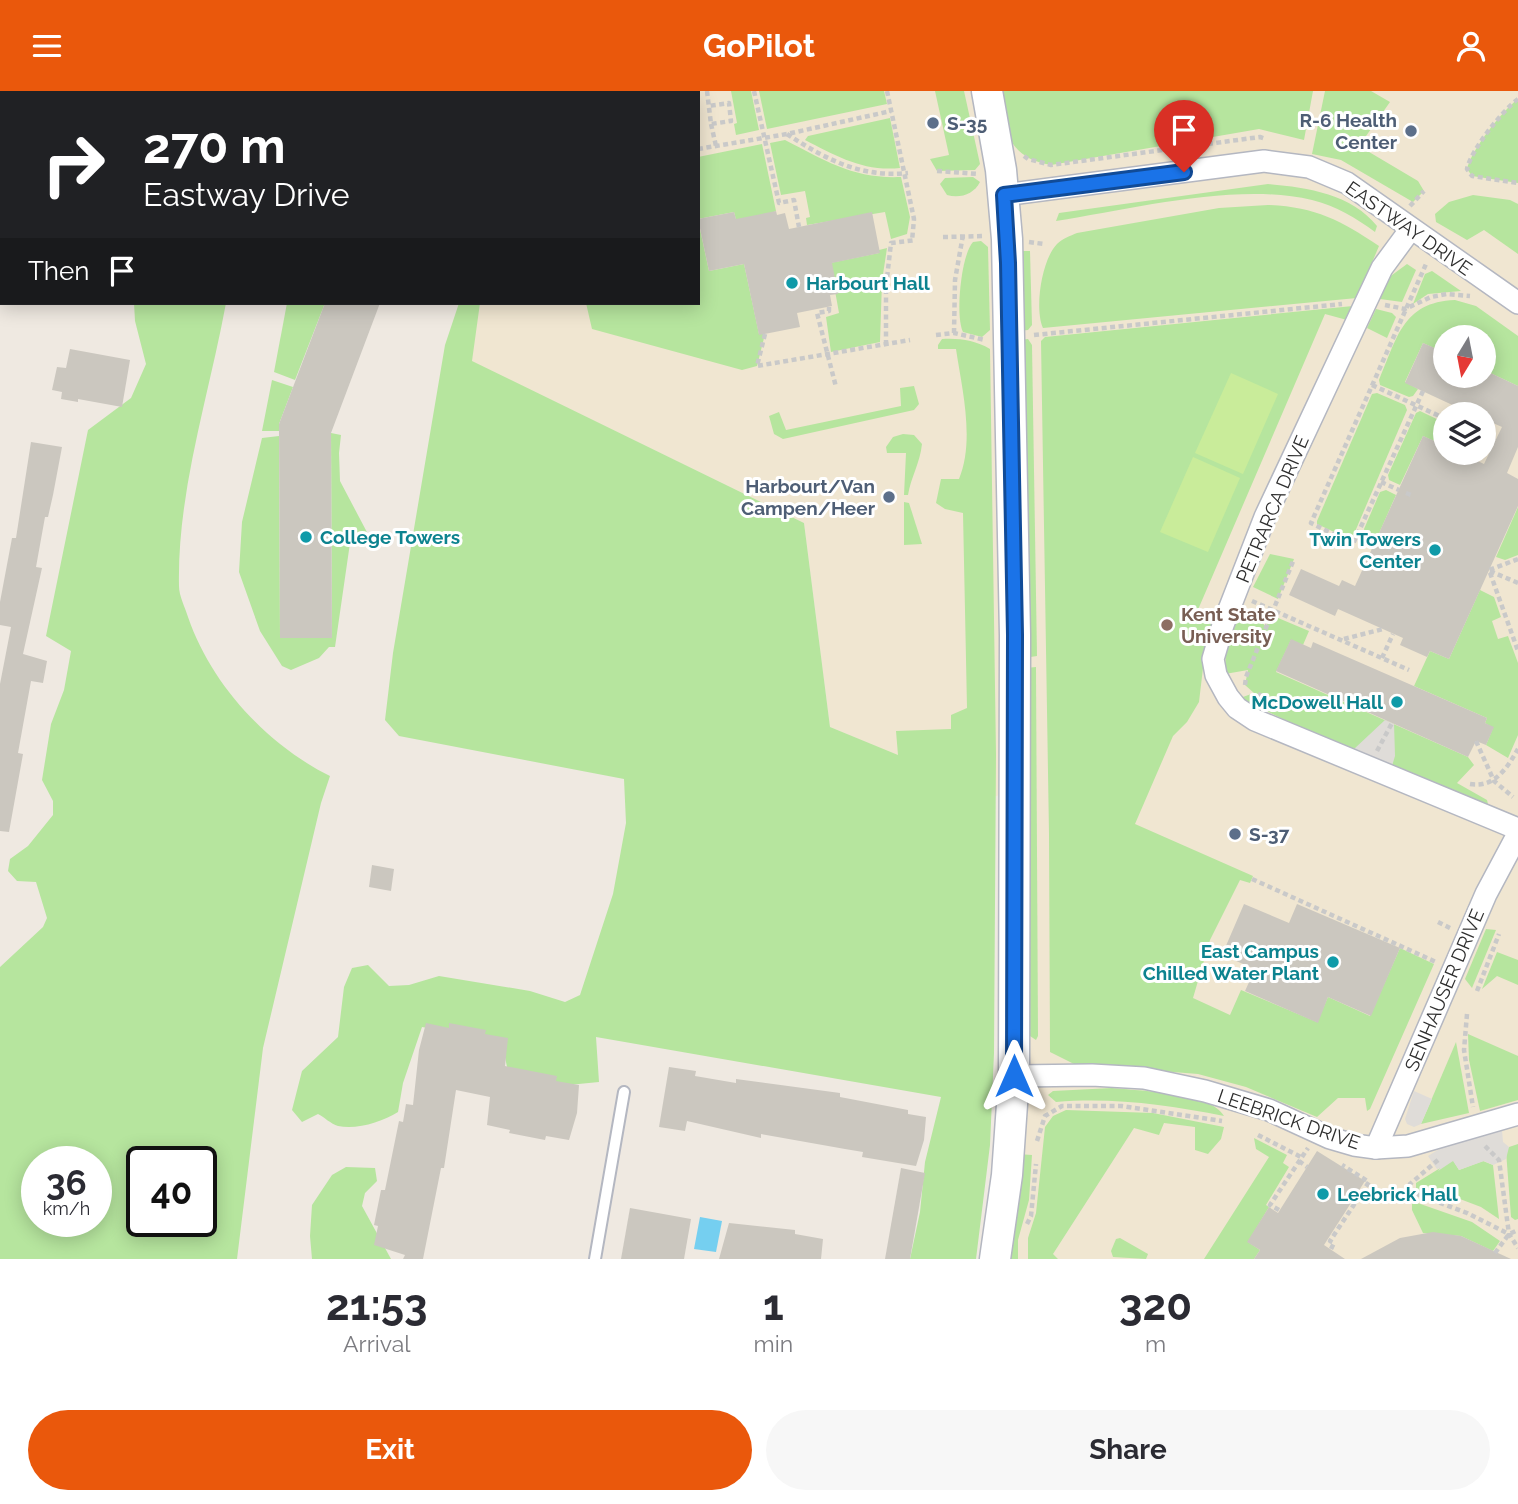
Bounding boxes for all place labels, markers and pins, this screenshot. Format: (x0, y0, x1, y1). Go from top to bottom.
pin (1154, 100, 1214, 172)
place label: R-6 Health Center (1299, 109, 1398, 153)
place label: S-35 (947, 112, 987, 134)
marker: S-35 (925, 115, 941, 131)
marker: R-6 Health Center (1403, 123, 1419, 139)
place label: Harbourt Hall (806, 272, 931, 294)
marker: Harbourt Hall (784, 275, 800, 291)
place label: Harbourt/Van Campen/Heer (741, 475, 876, 519)
marker: Harbourt/Van Campen/Heer (881, 489, 897, 505)
place label: College Towers (320, 526, 460, 548)
place label: Twin Towers Center (1309, 528, 1422, 572)
marker: College Towers (298, 529, 314, 545)
marker: Twin Towers Center (1427, 542, 1443, 558)
place label: Kent State University (1181, 603, 1276, 647)
marker: Kent State University (1159, 617, 1175, 633)
place label: McDowell Hall (1251, 691, 1384, 713)
marker: McDowell Hall (1389, 694, 1405, 710)
place label: S-37 (1249, 823, 1290, 845)
marker: S-37 (1227, 826, 1243, 842)
place label: East Campus Chilled Water Plant (1143, 940, 1320, 984)
marker: East Campus Chilled Water Plant (1325, 954, 1341, 970)
place label: Leebrick Hall (1337, 1183, 1459, 1205)
marker: Leebrick Hall (1315, 1186, 1331, 1202)

